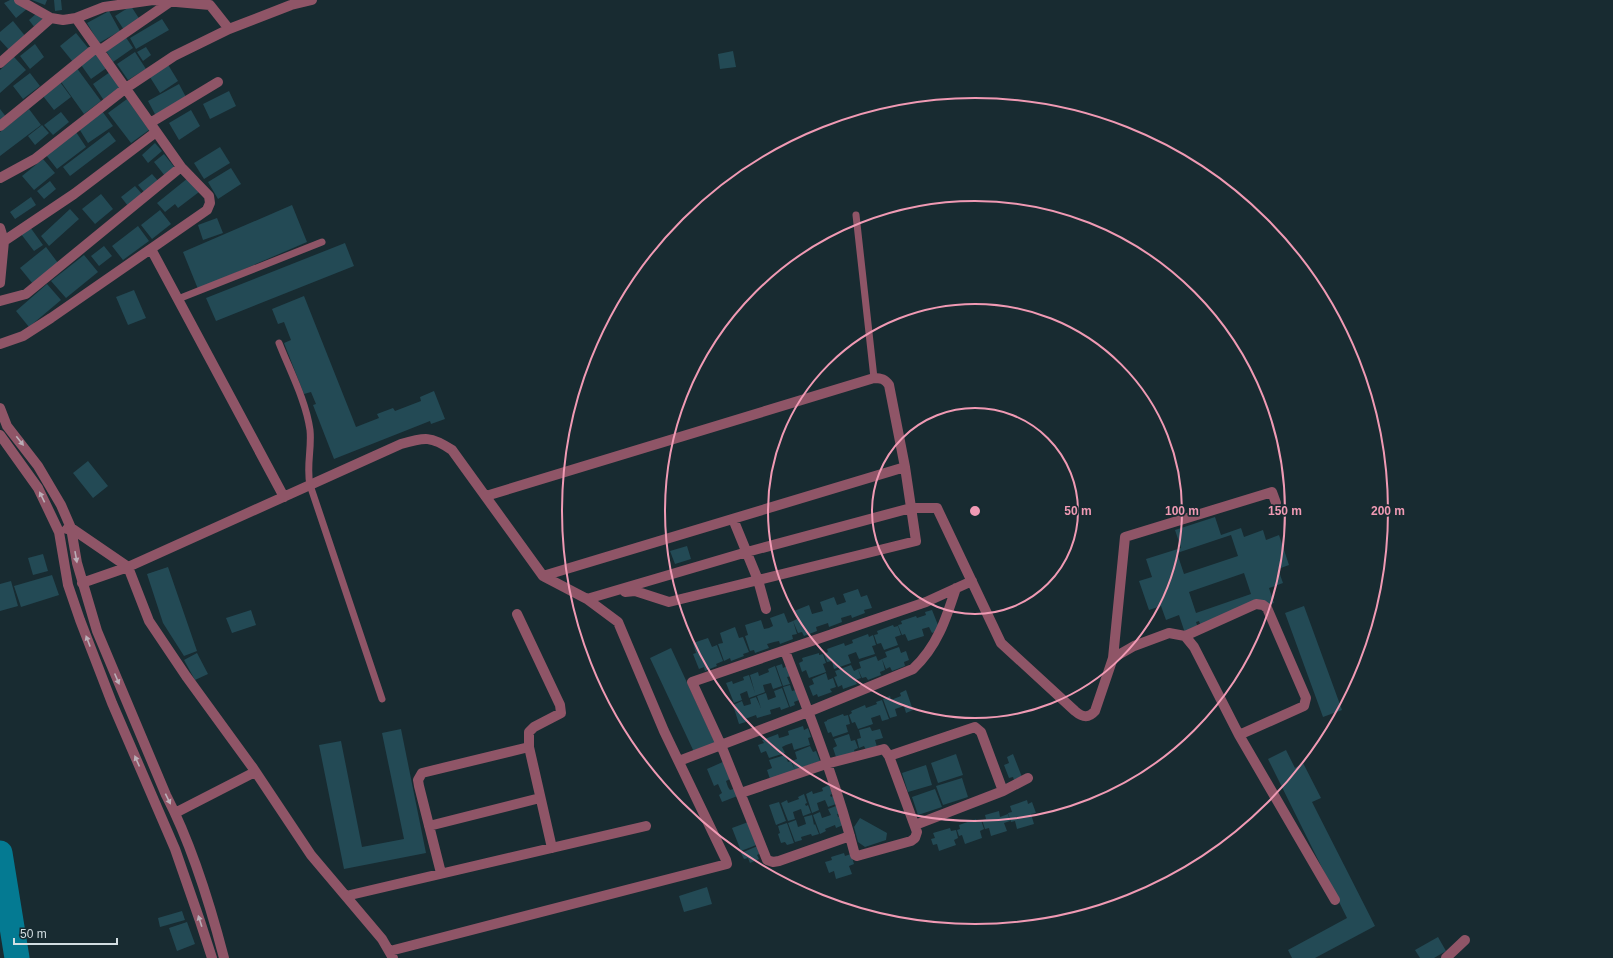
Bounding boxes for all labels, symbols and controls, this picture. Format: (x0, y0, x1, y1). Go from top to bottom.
one-way arrow (15, 436, 24, 447)
one-way arrow (39, 491, 45, 503)
centre of rings (968, 504, 982, 518)
text: 50 m (1064, 504, 1092, 518)
text: 100 m (1165, 504, 1199, 518)
text: 150 m (1268, 504, 1302, 518)
text: 200 m (1371, 504, 1405, 518)
one-way arrow (73, 550, 79, 563)
one-way arrow (84, 634, 90, 646)
one-way arrow (115, 674, 121, 686)
one-way arrow (134, 755, 140, 766)
one-way arrow (165, 793, 172, 805)
one-way arrow (197, 914, 203, 926)
scale bar (14, 920, 117, 946)
text: 50 m (20, 927, 47, 941)

